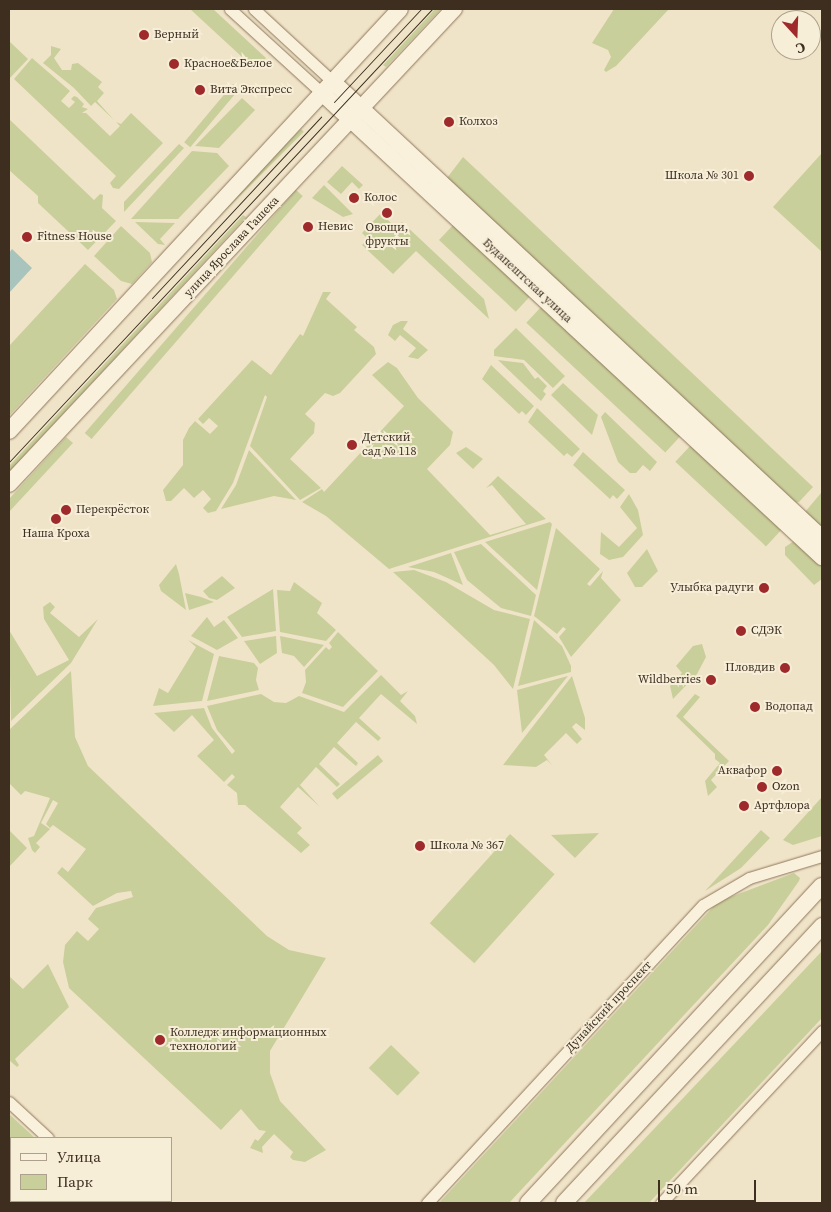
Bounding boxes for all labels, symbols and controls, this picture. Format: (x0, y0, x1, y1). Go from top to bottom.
north arrow (771, 10, 821, 60)
place label: Верный (154, 28, 199, 42)
marker: Верный (138, 29, 150, 41)
text: С (793, 37, 808, 59)
place label: Красное&Белое (184, 57, 272, 71)
marker: Красное&Белое (168, 58, 180, 70)
place label: Вита Экспресс (210, 83, 292, 97)
marker: Вита Экспресс (194, 84, 206, 96)
place label: Колхоз (459, 115, 498, 129)
marker: Колхоз (443, 116, 455, 128)
place label: Школа № 301 (665, 169, 739, 183)
marker: Школа № 301 (743, 170, 755, 182)
place label: Колос (364, 191, 397, 205)
marker: Колос (348, 192, 360, 204)
street label: улица Ярослава Гашека (182, 194, 282, 300)
marker: Овощи, фрукты (381, 207, 393, 219)
place label: Невис (318, 220, 353, 234)
marker: Невис (302, 221, 314, 233)
place label: Овощи, фрукты (365, 221, 409, 249)
place label: Fitness House (37, 230, 112, 244)
marker: Fitness House (21, 231, 33, 243)
street label: Будапештская улица (479, 236, 575, 326)
place label: Детский сад № 118 (362, 431, 416, 459)
marker: Детский сад № 118 (346, 439, 358, 451)
place label: Перекрёсток (76, 503, 149, 517)
marker: Перекрёсток (60, 504, 72, 516)
marker: Наша Кроха (50, 513, 62, 525)
place label: Наша Кроха (22, 527, 90, 541)
place label: Улыбка радуги (670, 581, 754, 595)
marker: Улыбка радуги (758, 582, 770, 594)
place label: СДЭК (751, 624, 782, 638)
marker: СДЭК (735, 625, 747, 637)
place label: Пловдив (725, 661, 775, 675)
marker: Пловдив (779, 662, 791, 674)
place label: Wildberries (638, 673, 701, 687)
marker: Wildberries (705, 674, 717, 686)
place label: Водопад (765, 700, 813, 714)
marker: Водопад (749, 701, 761, 713)
place label: Аквафор (718, 764, 767, 778)
marker: Аквафор (771, 765, 783, 777)
place label: Ozon (772, 780, 800, 794)
marker: Ozon (756, 781, 768, 793)
place label: Артфлора (754, 799, 810, 813)
marker: Артфлора (738, 800, 750, 812)
place label: Школа № 367 (430, 839, 504, 853)
marker: Школа № 367 (414, 840, 426, 852)
street label: Дунайский проспект (563, 958, 655, 1056)
place label: Колледж информационных технологий (170, 1026, 327, 1054)
marker: Колледж информационных технологий (154, 1034, 166, 1046)
legend (10, 1137, 172, 1202)
text: Улица (57, 1146, 101, 1167)
scale bar (661, 1170, 758, 1202)
text: Парк (57, 1171, 93, 1192)
text: 50 m (666, 1178, 698, 1199)

